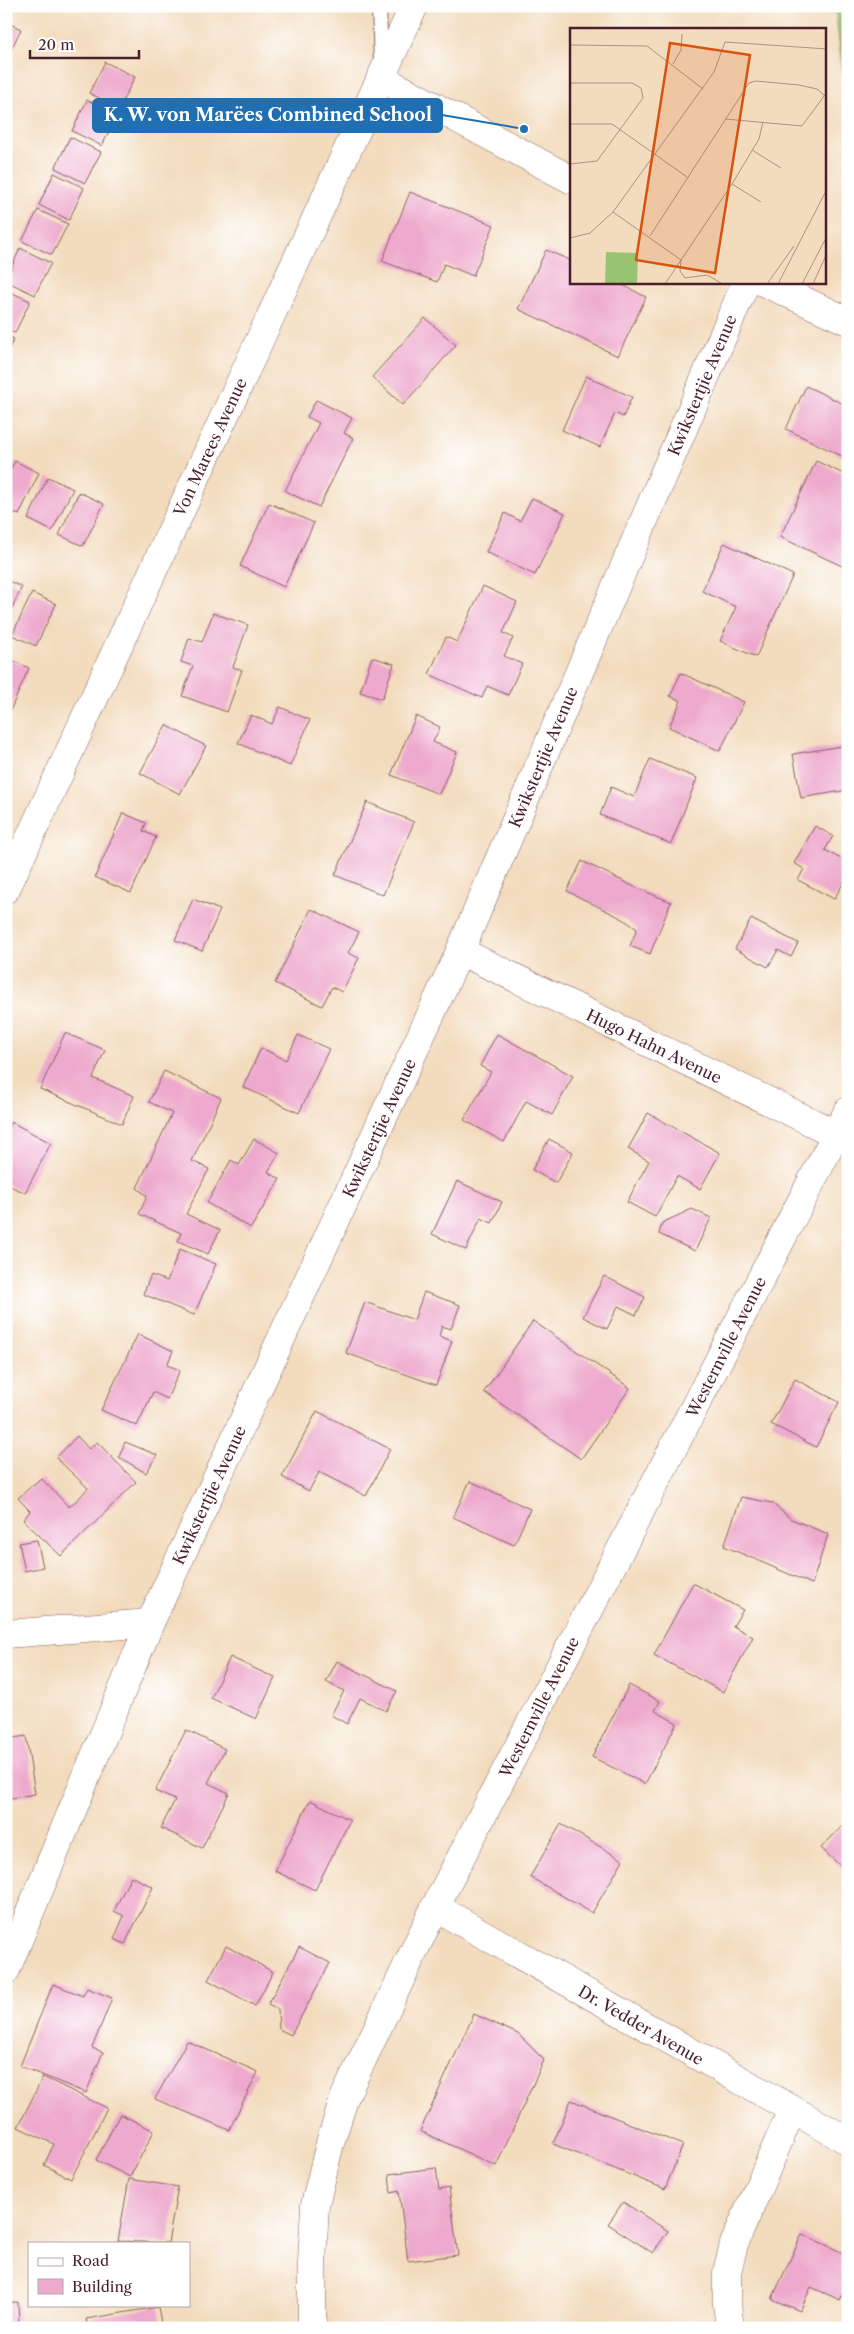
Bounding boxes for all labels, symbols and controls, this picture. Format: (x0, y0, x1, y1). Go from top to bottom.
scale bar (30, 28, 139, 60)
inset map (570, 28, 826, 284)
text: 20 m (38, 35, 74, 54)
callout: K. W. von Marëes Combined School (93, 99, 442, 132)
text: K. W. von Marëes Combined School (104, 104, 432, 126)
street label: Kwikstertjie Avenue (663, 312, 741, 458)
street label: Von Marees Avenue (169, 374, 251, 520)
street label: Kwikstertjie Avenue (504, 684, 582, 830)
street label: Hugo Hahn Avenue (583, 1005, 725, 1088)
street label: Kwikstertjie Avenue (338, 1055, 420, 1201)
street label: Westernville Avenue (681, 1273, 770, 1422)
street label: Kwikstertjie Avenue (168, 1422, 250, 1568)
street label: Westernville Avenue (494, 1633, 583, 1782)
street label: Dr. Vedder Avenue (575, 1981, 707, 2069)
legend (28, 2242, 190, 2306)
text: Road (72, 2251, 109, 2270)
text: Building (72, 2277, 132, 2296)

